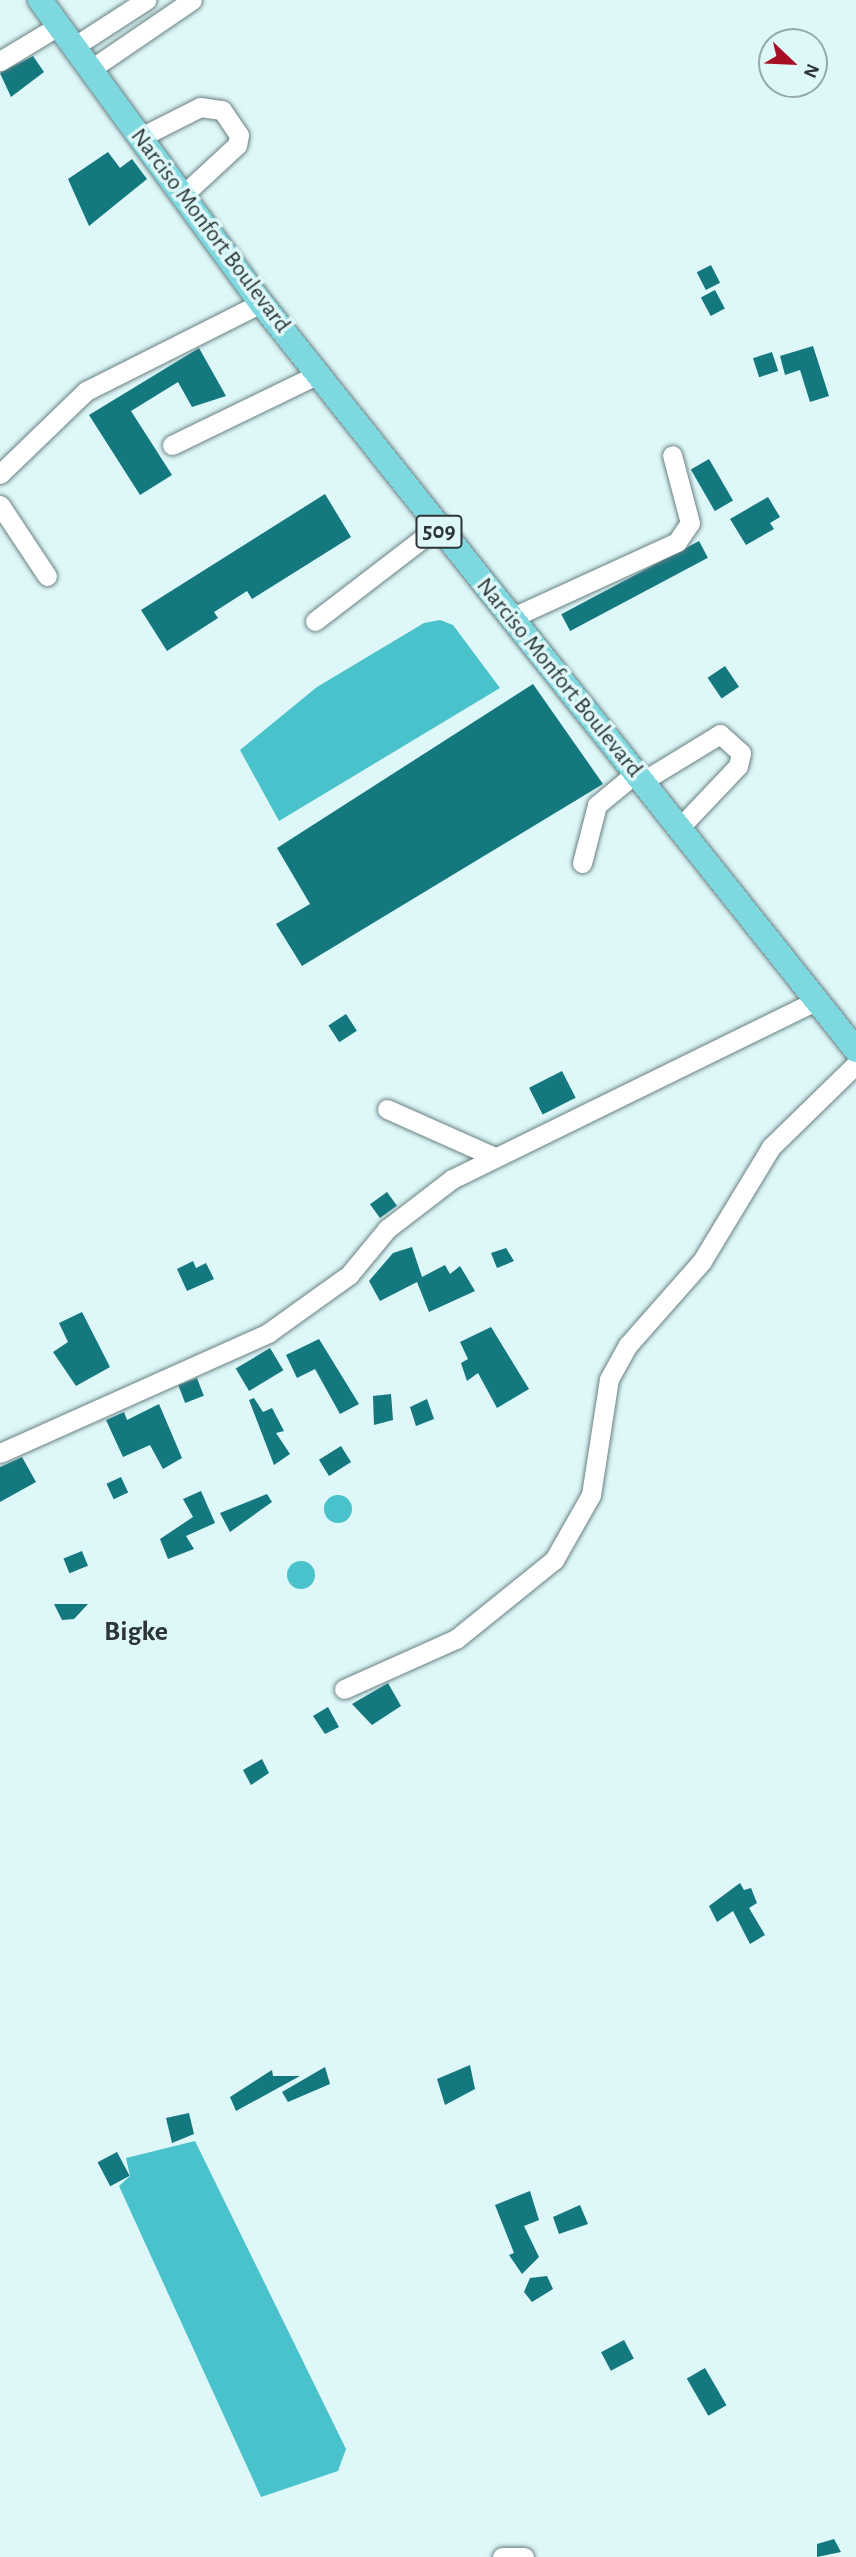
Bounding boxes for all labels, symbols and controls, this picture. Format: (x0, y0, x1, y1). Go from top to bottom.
north arrow (758, 28, 828, 98)
text: N (800, 61, 822, 80)
street label: Narciso Monfort Boulevard (124, 123, 296, 339)
road number: 509 (414, 512, 464, 552)
street label: Narciso Monfort Boulevard (470, 572, 648, 784)
district label: Bigke (104, 1615, 168, 1649)

